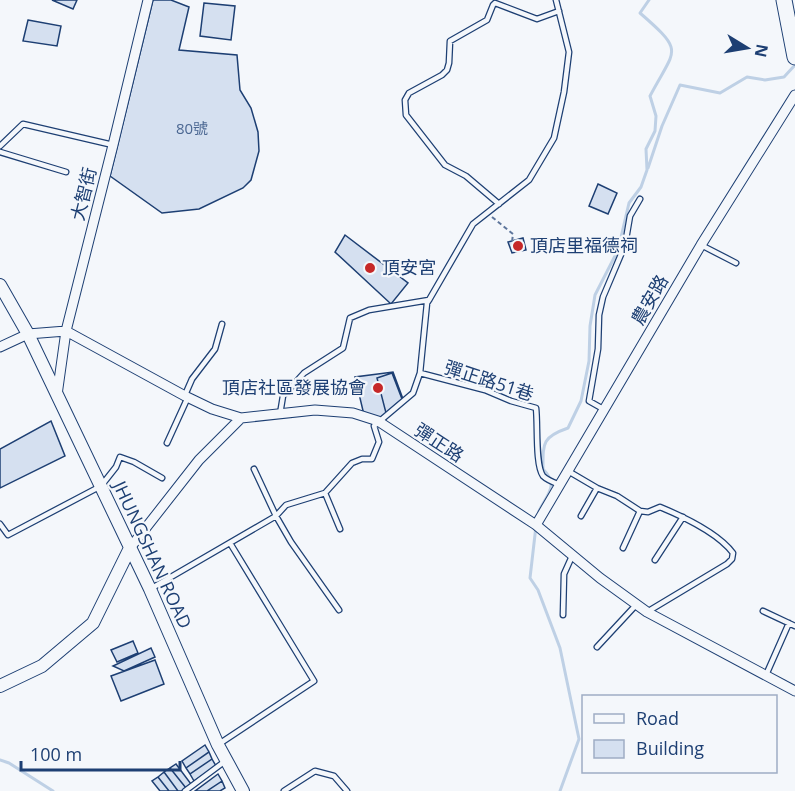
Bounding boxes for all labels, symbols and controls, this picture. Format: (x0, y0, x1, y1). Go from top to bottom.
north arrow (717, 18, 777, 78)
text: N (750, 42, 774, 59)
house number: 80號 (176, 118, 208, 138)
street label: 大智街 (65, 165, 101, 223)
place label: 頂店里福德祠 (530, 233, 638, 257)
marker: 頂店里福德祠 (511, 239, 525, 253)
place label: 頂安宮 (382, 255, 436, 279)
marker: 頂安宮 (363, 261, 377, 275)
street label: 農安路 (625, 270, 673, 329)
street label: 彈正路51巷 (442, 354, 537, 406)
place label: 頂店社區發展協會 (222, 375, 366, 399)
marker: 頂店社區發展協會 (371, 381, 385, 395)
street label: 彈正路 (410, 417, 469, 467)
street label: JHUNGSHAN ROAD (107, 475, 198, 632)
legend (582, 695, 777, 773)
text: Road (636, 706, 679, 730)
scale bar (21, 734, 180, 772)
text: Building (636, 736, 704, 760)
text: 100 m (30, 742, 82, 766)

